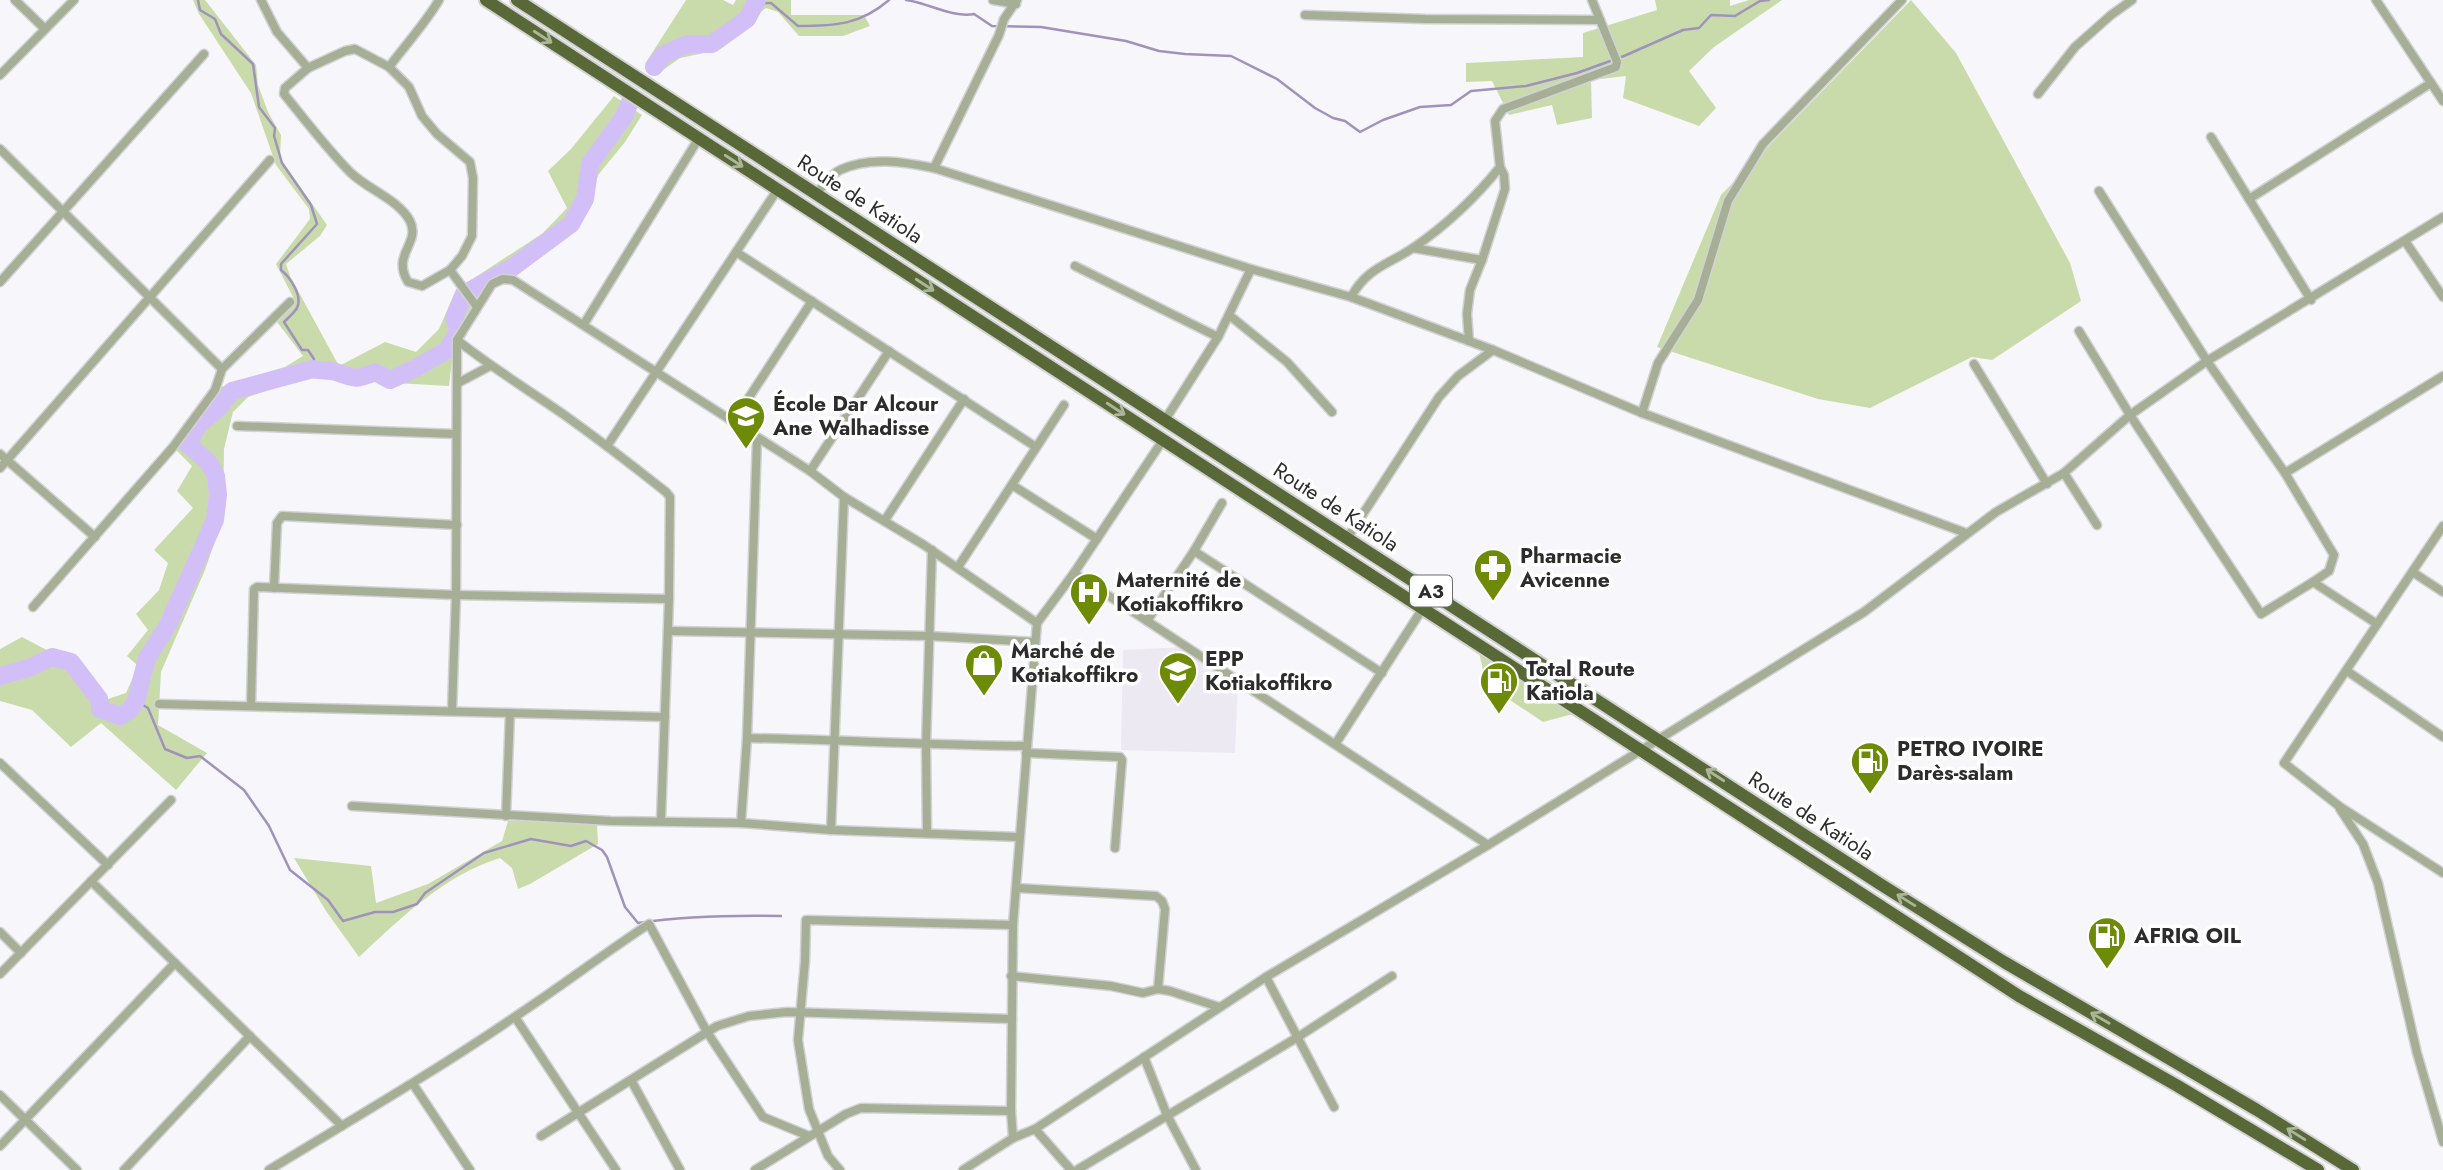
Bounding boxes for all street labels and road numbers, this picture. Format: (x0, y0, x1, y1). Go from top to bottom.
street label: Route de Katiola (791, 147, 929, 251)
street label: Route de Katiola (1267, 455, 1405, 559)
road number: A3 (1410, 576, 1452, 606)
street label: Route de Katiola (1742, 764, 1880, 868)

